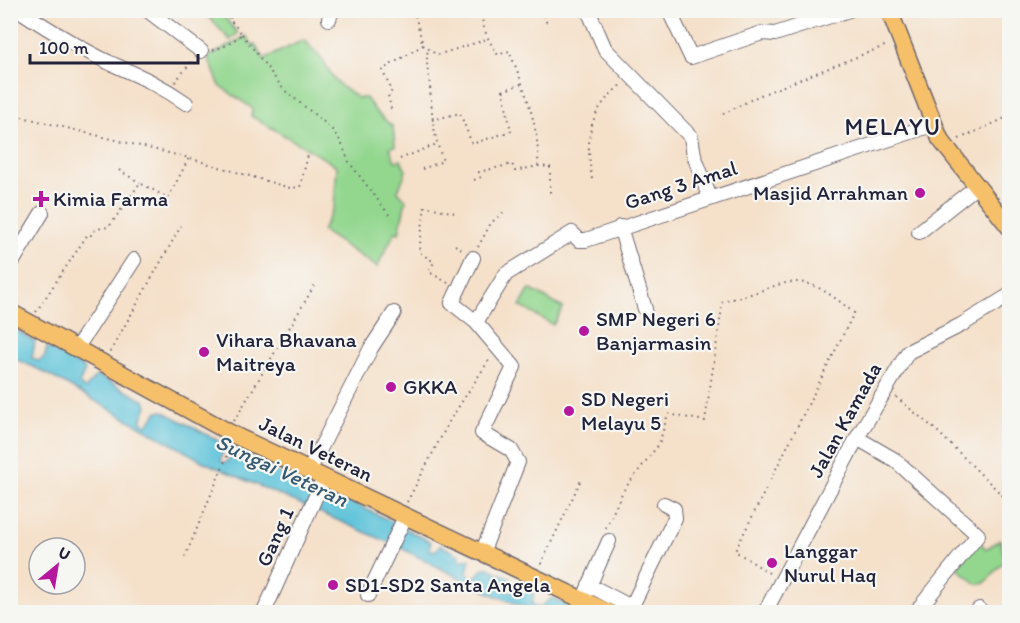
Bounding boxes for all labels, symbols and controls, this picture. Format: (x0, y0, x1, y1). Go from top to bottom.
scale bar (30, 27, 198, 65)
text: 100 m (39, 37, 89, 59)
district label: MELAYU (845, 112, 941, 141)
street label: Gang 3 Amal (621, 155, 740, 214)
place label: Masjid Arrahman (753, 180, 908, 205)
place label: Kimia Farma (53, 186, 168, 211)
marker: Masjid Arrahman (913, 186, 927, 200)
marker: Kimia Farma (34, 192, 48, 206)
place label: SMP Negeri 6 Banjarmasin (596, 306, 716, 355)
marker: SMP Negeri 6 Banjarmasin (577, 324, 591, 338)
place label: Vihara Bhavana Maitreya (216, 327, 357, 376)
marker: Vihara Bhavana Maitreya (197, 345, 211, 359)
street label: Jalan Kamada (803, 358, 886, 482)
place label: GKKA (403, 374, 458, 399)
marker: GKKA (384, 380, 398, 394)
place label: SD Negeri Melayu 5 (581, 386, 669, 435)
marker: SD Negeri Melayu 5 (562, 404, 576, 418)
street label: Jalan Veteran (255, 410, 377, 487)
water label: Sungai Veteran (211, 428, 352, 513)
street label: Gang 1 (250, 503, 299, 570)
north arrow (27, 536, 87, 596)
place label: Langgar Nurul Haq (784, 538, 876, 587)
text: U (55, 543, 74, 564)
marker: Langgar Nurul Haq (765, 556, 779, 570)
place label: SD1-SD2 Santa Angela (345, 572, 550, 597)
marker: SD1-SD2 Santa Angela (326, 578, 340, 592)

